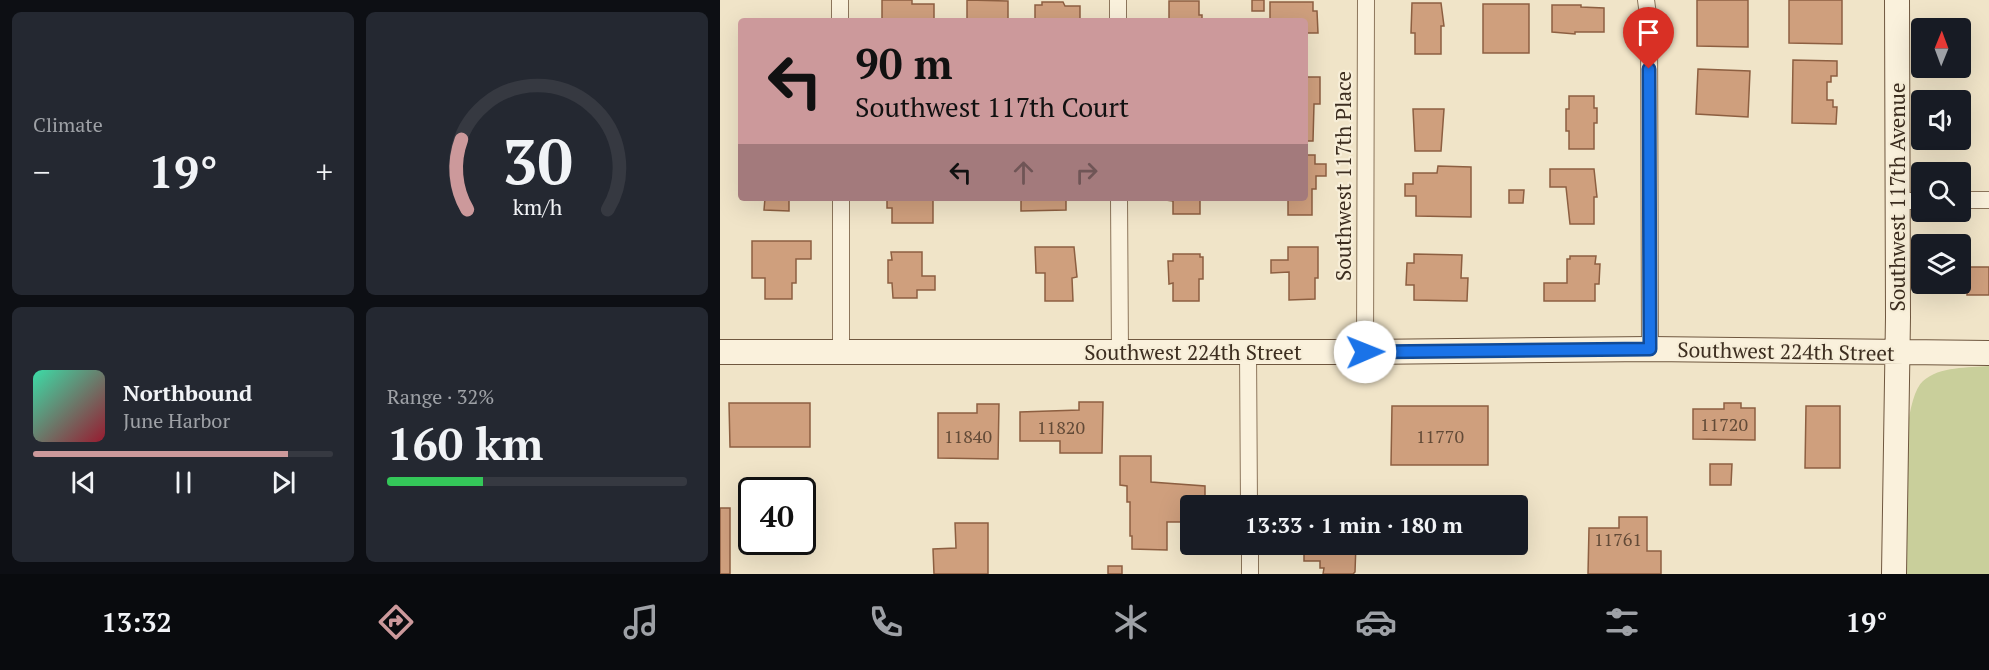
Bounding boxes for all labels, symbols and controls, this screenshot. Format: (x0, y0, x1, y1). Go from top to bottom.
pin (1623, 7, 1674, 69)
icon: arrive (1632, 16, 1665, 49)
north arrow (1911, 18, 1971, 78)
map controls (1911, 18, 1971, 294)
text: 90 m (855, 35, 953, 91)
icon: left (756, 42, 834, 120)
street label: Southwest 117th Place (1329, 71, 1357, 281)
street label: Southwest 117th Avenue (1883, 83, 1911, 311)
text: Southwest 117th Court (855, 89, 1129, 125)
button: sound (1911, 90, 1971, 150)
text: Climate (33, 111, 103, 138)
text: 30 (502, 119, 572, 202)
text: 19° (148, 141, 218, 201)
text: − (33, 150, 51, 193)
text: + (315, 150, 333, 193)
icon: left (944, 156, 977, 189)
icon: ahead (1007, 156, 1040, 189)
icon: right (1070, 156, 1103, 189)
button: search (1911, 162, 1971, 222)
text: km/h (512, 194, 562, 222)
button: layers (1911, 234, 1971, 294)
position arrow (1333, 320, 1397, 384)
street label: Southwest 224th Street (1677, 335, 1895, 367)
street label: Southwest 224th Street (1084, 338, 1302, 366)
text: Northbound (123, 378, 252, 407)
text: Range · 32% (387, 383, 494, 410)
text: June Harbor (123, 407, 230, 434)
house number: 11720 (1700, 412, 1748, 436)
text: 160 km (387, 413, 543, 473)
house number: 11820 (1037, 415, 1085, 439)
house number: 11840 (944, 424, 992, 448)
house number: 11770 (1416, 424, 1464, 448)
icon: previous (67, 466, 100, 499)
icon: pause (167, 466, 200, 499)
icon: next (267, 466, 300, 499)
speed limit sign: 40 (738, 477, 816, 555)
text: 13:33 · 1 min · 180 m (1245, 510, 1463, 539)
house number: 11761 (1594, 527, 1642, 551)
icon: directions (375, 601, 417, 643)
icon: music (620, 601, 662, 643)
icon: phone (865, 601, 907, 643)
icon: climate (1110, 601, 1152, 643)
icon: car (1355, 601, 1397, 643)
icon: filters (1601, 601, 1643, 643)
text: 13:32 (102, 604, 172, 640)
text: 19° (1846, 604, 1887, 640)

